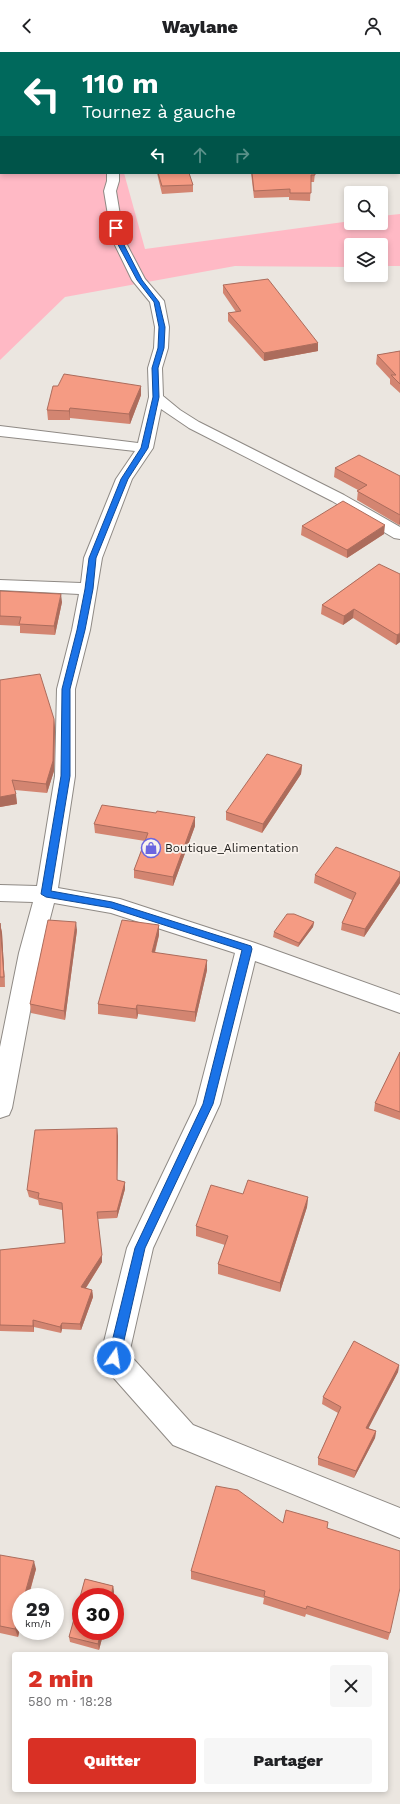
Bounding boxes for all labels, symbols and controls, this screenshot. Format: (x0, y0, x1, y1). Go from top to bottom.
icon: back (16, 15, 38, 37)
icon: person (362, 15, 384, 37)
text: Waylane (162, 16, 238, 37)
text: 110 m (82, 67, 159, 100)
icon: left (16, 68, 68, 120)
text: Tournez à gauche (82, 101, 236, 122)
icon: left (147, 144, 169, 166)
icon: ahead (189, 144, 211, 166)
icon: right (231, 144, 253, 166)
map controls (344, 186, 388, 282)
button: search (344, 186, 388, 230)
pin (99, 211, 133, 245)
icon: arrive (105, 217, 127, 239)
button: layers (344, 238, 388, 282)
shop icon: Boutique_Alimentation (140, 837, 162, 859)
place label: Boutique_Alimentation (165, 841, 299, 855)
position arrow (93, 1337, 135, 1379)
speed limit sign: 30 (72, 1588, 124, 1640)
text: 29 (26, 1597, 50, 1621)
text: km/h (25, 1618, 51, 1629)
text: 2 min (28, 1665, 93, 1693)
button: close (330, 1665, 372, 1707)
text: 580 m · 18:28 (28, 1694, 113, 1709)
button: Quitter (28, 1738, 196, 1784)
button: Partager (204, 1738, 372, 1784)

